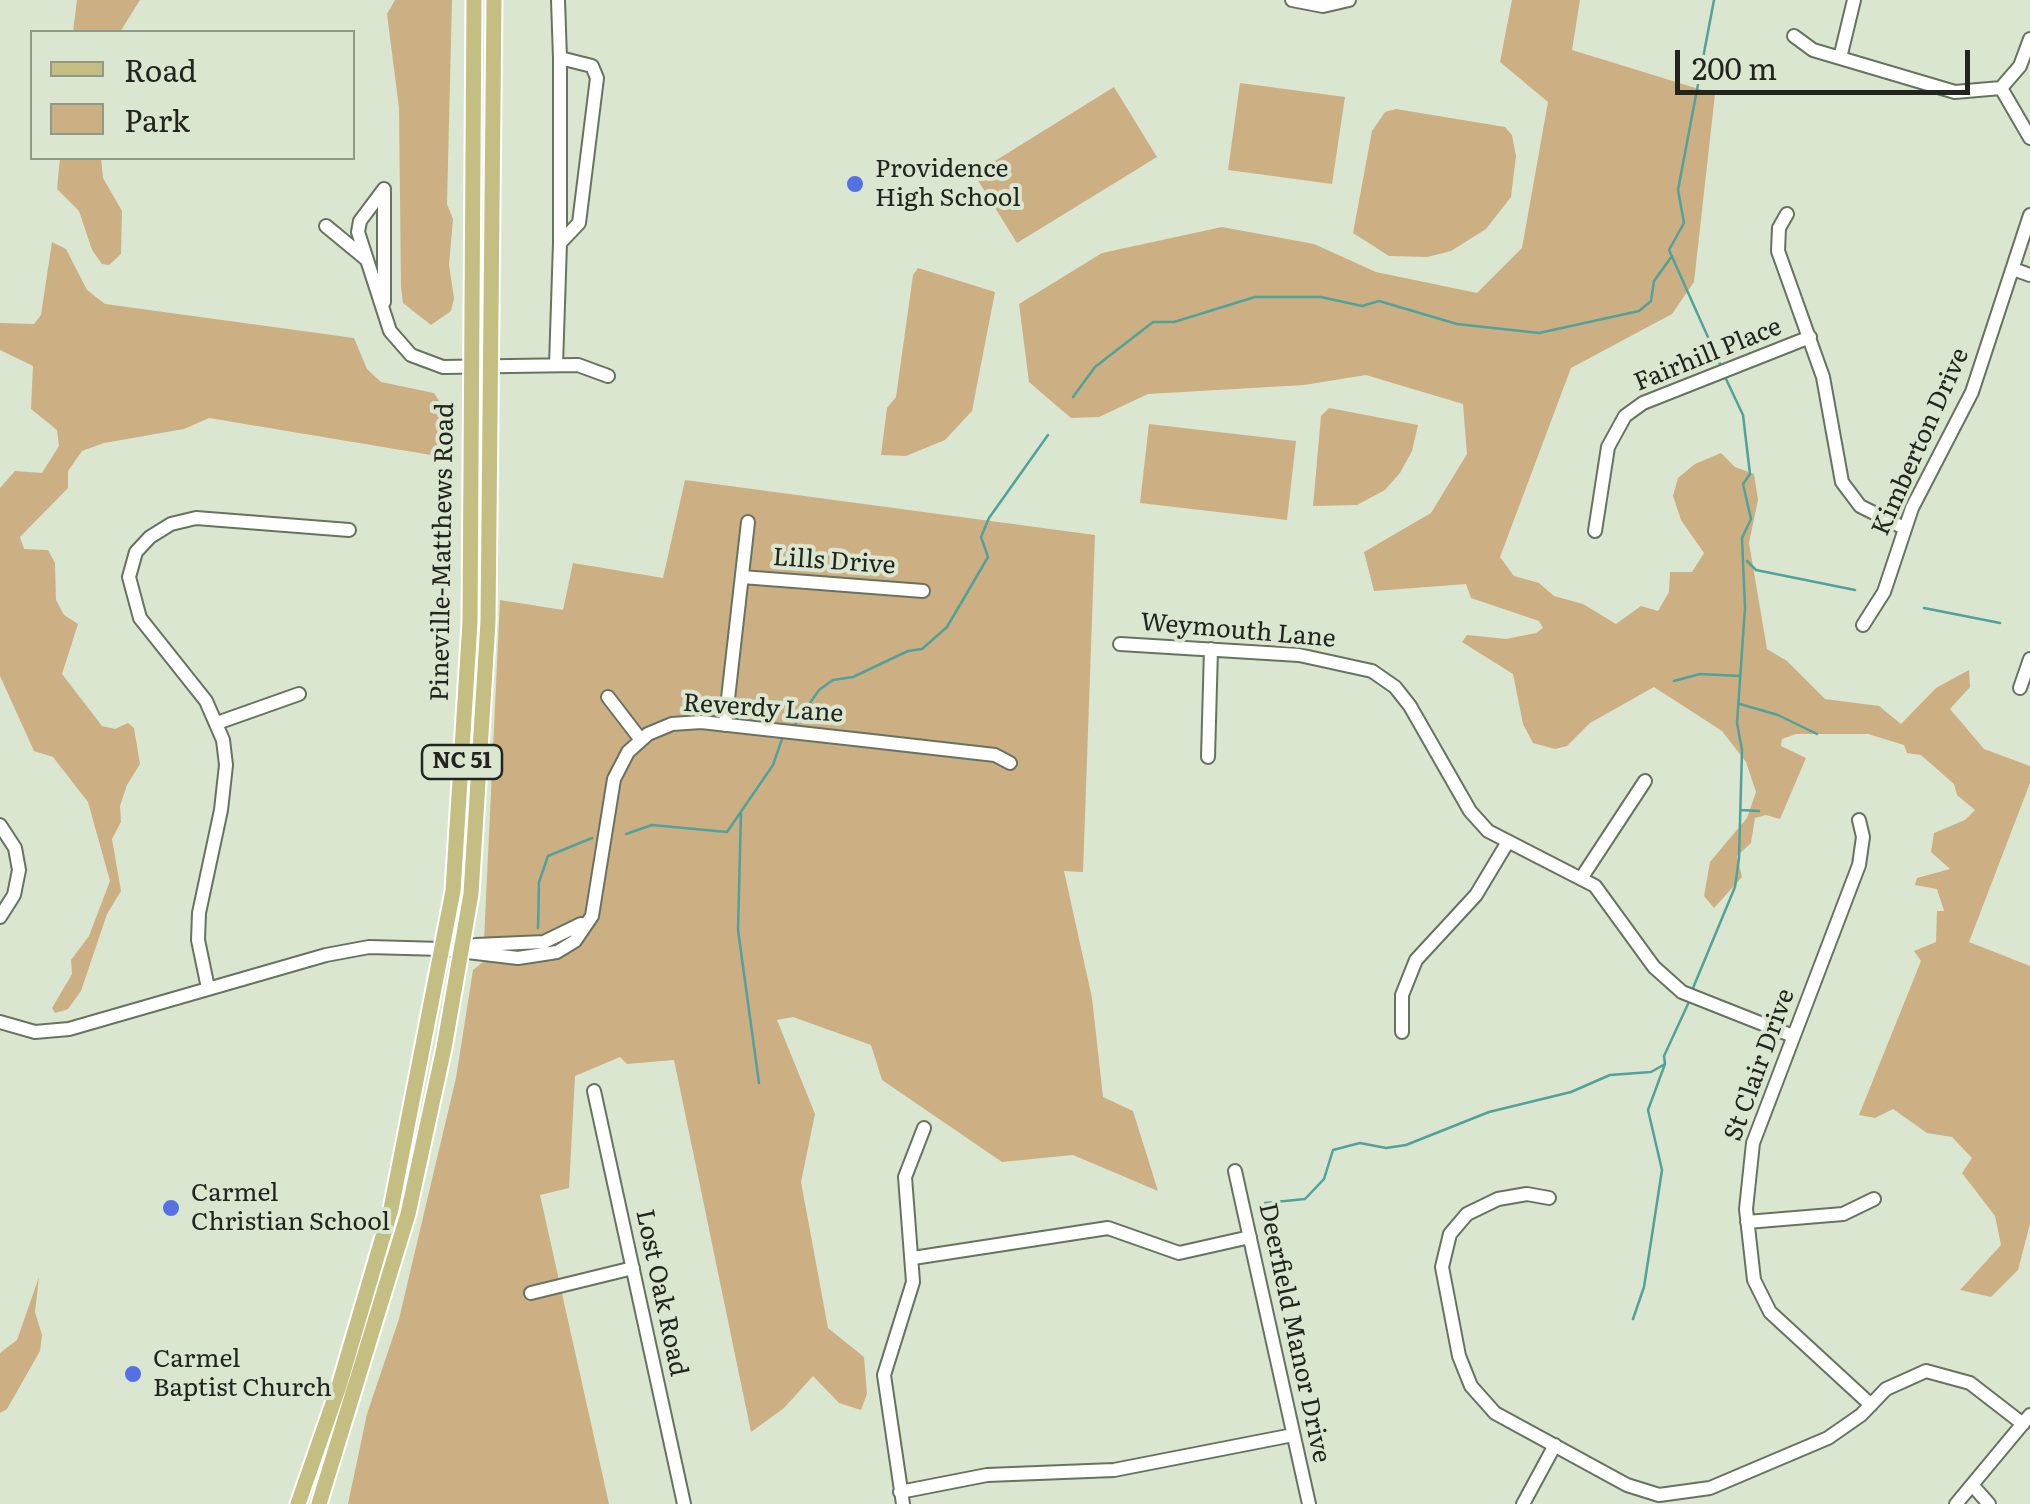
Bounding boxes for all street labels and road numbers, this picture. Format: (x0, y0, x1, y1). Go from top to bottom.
street label: Fairhill Place (1630, 312, 1786, 398)
street label: Kimberton Drive (1866, 344, 1976, 540)
street label: Pineville-Matthews Road (425, 402, 461, 702)
street label: Lills Drive (772, 543, 896, 581)
street label: Weymouth Lane (1139, 608, 1337, 654)
street label: Reverdy Lane (682, 688, 844, 730)
road number: NC 51 (422, 745, 502, 779)
street label: St Clair Drive (1719, 985, 1801, 1145)
street label: Deerfield Manor Drive (1252, 1200, 1336, 1466)
street label: Lost Oak Road (629, 1207, 693, 1379)

